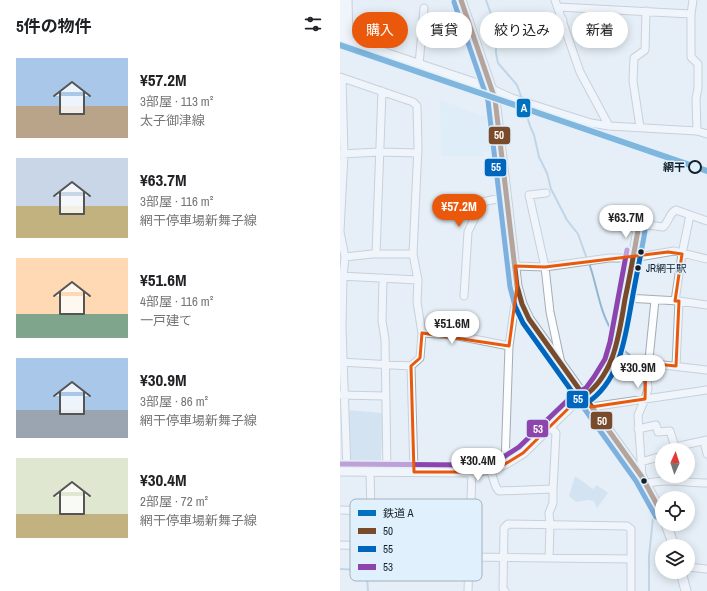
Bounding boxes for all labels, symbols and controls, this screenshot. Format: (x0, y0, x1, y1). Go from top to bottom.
chip: 購入 (352, 12, 408, 48)
chip: 賃貸 (416, 12, 472, 48)
chip: 絞り込み (480, 12, 564, 48)
chip: 新着 (572, 12, 628, 48)
icon: filters (302, 13, 324, 35)
text: 5件の物件 (16, 14, 92, 37)
text: ¥57.2M (140, 68, 187, 91)
icon: home (48, 74, 96, 122)
text: 3部屋 · 113 m² (140, 93, 213, 110)
line badge: A (516, 98, 531, 118)
text: A (521, 101, 528, 115)
text: 太子御津線 (140, 112, 205, 129)
line badge: 50 (488, 126, 511, 145)
text: 50 (494, 128, 504, 142)
line badge: 55 (484, 158, 507, 177)
text: 55 (491, 160, 501, 174)
place label: 網干 (663, 160, 685, 174)
marker: 網干 (688, 160, 702, 174)
text: ¥63.7M (140, 168, 187, 191)
icon: home (48, 174, 96, 222)
text: 3部屋 · 116 m² (140, 193, 213, 210)
pin: ¥57.2M (426, 194, 492, 228)
text: ¥57.2M (441, 198, 477, 215)
pin: ¥63.7M (593, 205, 659, 239)
text: ¥63.7M (608, 209, 644, 226)
text: 網干停車場新舞子線 (140, 212, 257, 229)
unlabelled marker (636, 247, 646, 257)
place label: JR網干駅 (646, 262, 687, 275)
marker: JR網干駅 (633, 263, 643, 273)
text: ¥51.6M (140, 268, 187, 291)
icon: home (48, 274, 96, 322)
text: 4部屋 · 116 m² (140, 293, 213, 310)
pin: ¥51.6M (419, 311, 485, 345)
text: 一戸建て (140, 312, 192, 329)
text: ¥51.6M (434, 315, 470, 332)
pin: ¥30.9M (605, 355, 671, 389)
text: ¥30.9M (620, 359, 656, 376)
text: ¥30.9M (140, 368, 187, 391)
icon: home (48, 374, 96, 422)
line badge: 55 (566, 390, 589, 409)
text: 55 (573, 392, 583, 406)
text: 3部屋 · 86 m² (140, 393, 208, 410)
line badge: 50 (590, 411, 613, 430)
text: 網干停車場新舞子線 (140, 412, 257, 429)
text: 50 (597, 414, 607, 428)
line badge: 53 (526, 419, 549, 438)
text: 53 (533, 422, 543, 436)
north arrow (655, 443, 695, 483)
map controls (655, 443, 695, 579)
pin: ¥30.4M (445, 448, 511, 482)
text: ¥30.4M (460, 452, 496, 469)
text: ¥30.4M (140, 468, 187, 491)
icon: home (48, 474, 96, 522)
unlabelled marker (639, 476, 649, 486)
button: locate (655, 491, 695, 531)
text: 2部屋 · 72 m² (140, 493, 208, 510)
legend (350, 499, 482, 581)
text: 鉄道 A (383, 506, 415, 520)
text: 網干停車場新舞子線 (140, 512, 257, 529)
text: 50 (383, 524, 393, 538)
button: layers (655, 539, 695, 579)
text: 55 (383, 542, 393, 556)
text: 53 (383, 560, 393, 574)

